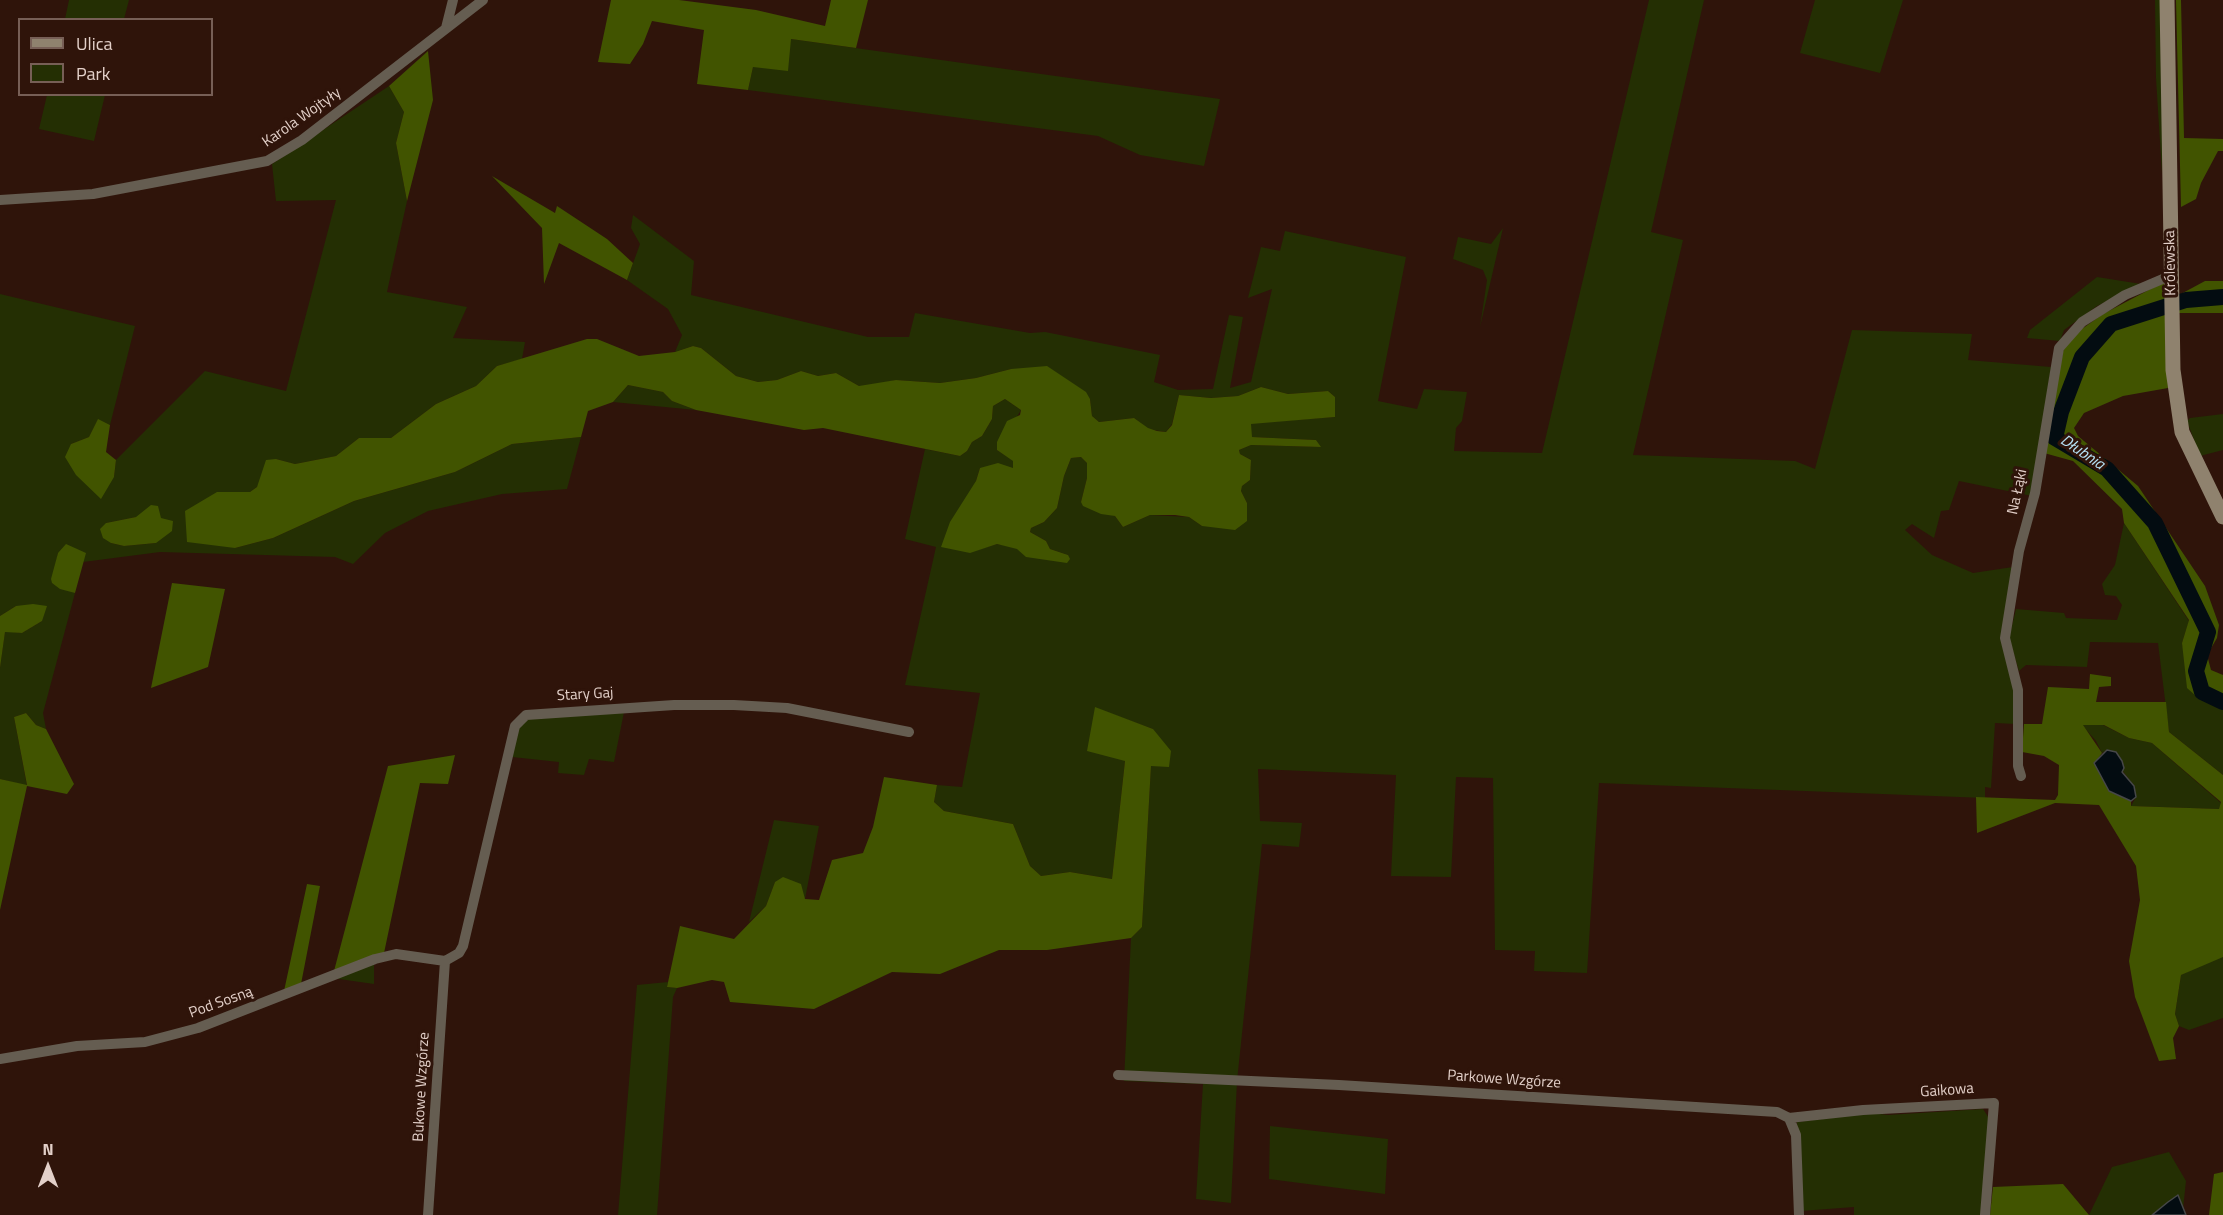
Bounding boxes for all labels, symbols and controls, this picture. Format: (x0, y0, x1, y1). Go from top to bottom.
legend (18, 18, 213, 96)
text: Ulica (76, 30, 113, 57)
text: Park (76, 60, 110, 87)
street label: Karola Wojtyły (259, 84, 345, 152)
street label: Królewska (2161, 230, 2181, 296)
water label: Dłubnia (2056, 431, 2108, 475)
street label: Na Łąki (2004, 468, 2032, 516)
street label: Stary Gaj (556, 685, 614, 705)
street label: Pod Sosną (187, 983, 255, 1023)
street label: Bukowe Wzgórze (410, 1032, 434, 1142)
street label: Parkowe Wzgórze (1447, 1067, 1561, 1093)
street label: Gaikowa (1920, 1080, 1974, 1102)
north arrow (18, 1137, 78, 1197)
text: N (42, 1137, 54, 1161)

